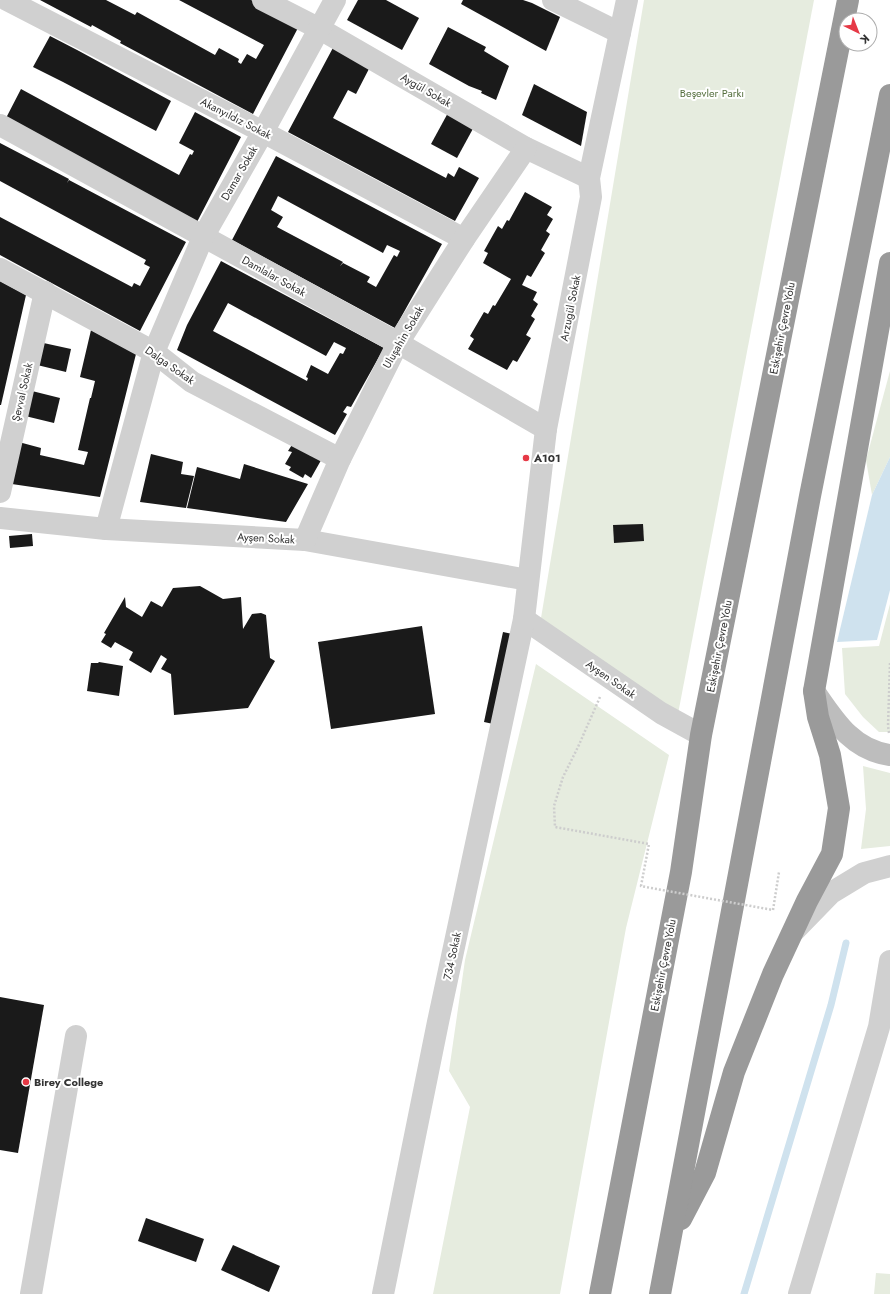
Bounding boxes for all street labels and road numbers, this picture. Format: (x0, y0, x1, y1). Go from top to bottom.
street label: Aygül Sokak (398, 69, 455, 111)
street label: Akanyıldız Sokak (198, 93, 274, 143)
street label: Damar Sokak (217, 143, 261, 203)
street label: Damlalar Sokak (239, 252, 309, 300)
street label: Arzugül Sokak (556, 273, 584, 342)
street label: Eskişehir Çevre Yolu (765, 280, 799, 376)
street label: Uluşahin Sokak (379, 303, 427, 371)
street label: Dalga Sokak (142, 342, 198, 388)
street label: Şevval Sokak (7, 361, 37, 423)
street label: Ayşen Sokak (237, 529, 295, 548)
street label: Eskişehir Çevre Yolu (702, 598, 736, 694)
street label: Ayşen Sokak (583, 656, 639, 702)
street label: Eskişehir Çevre Yolu (646, 917, 680, 1013)
street label: 734 Sokak (439, 930, 465, 981)

